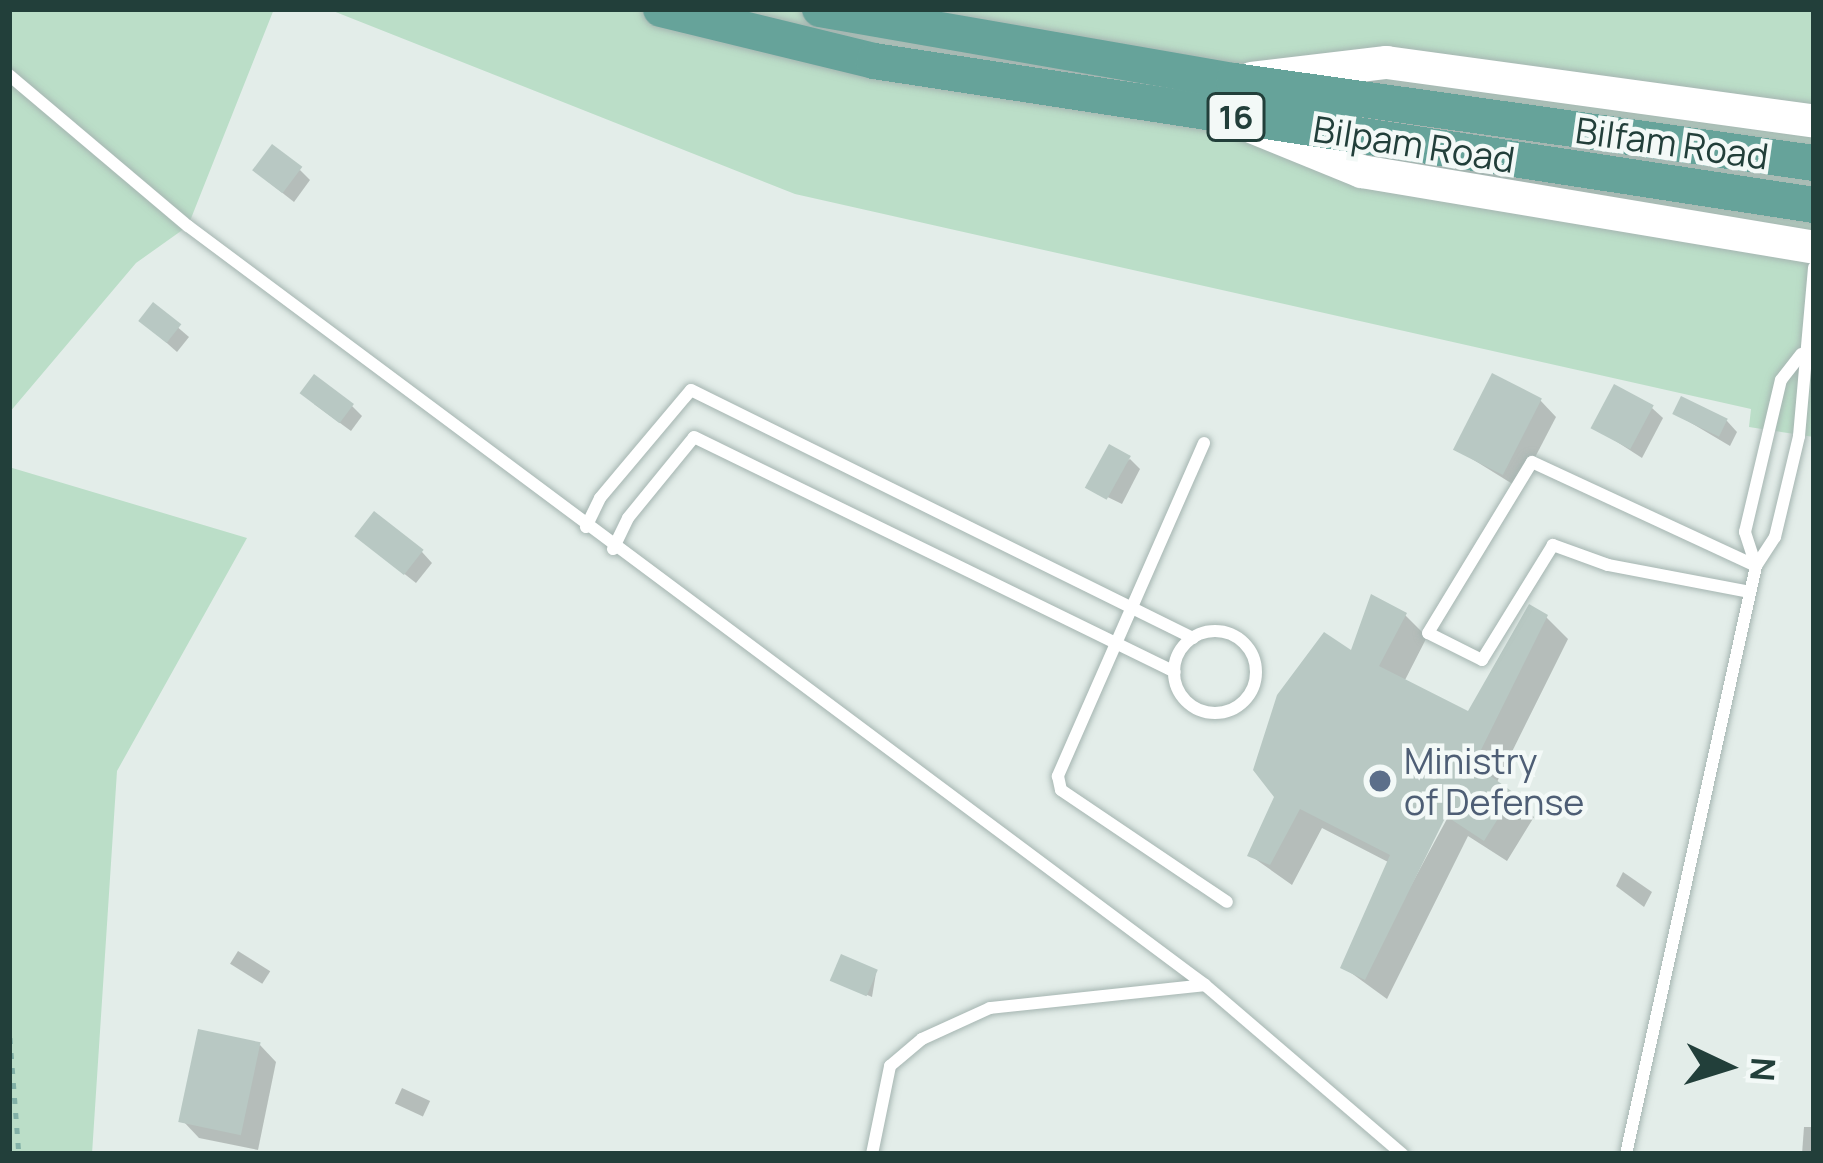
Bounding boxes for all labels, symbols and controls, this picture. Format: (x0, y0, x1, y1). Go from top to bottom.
road number: 16 (1206, 90, 1266, 144)
street label: Bilpam Road (1310, 107, 1518, 181)
street label: Bilfam Road (1573, 108, 1771, 178)
place label: Ministry of Defense (1404, 738, 1584, 823)
marker: Ministry of Defense (1367, 768, 1393, 794)
north arrow (1667, 1007, 1787, 1127)
text: N (1740, 1056, 1787, 1083)

